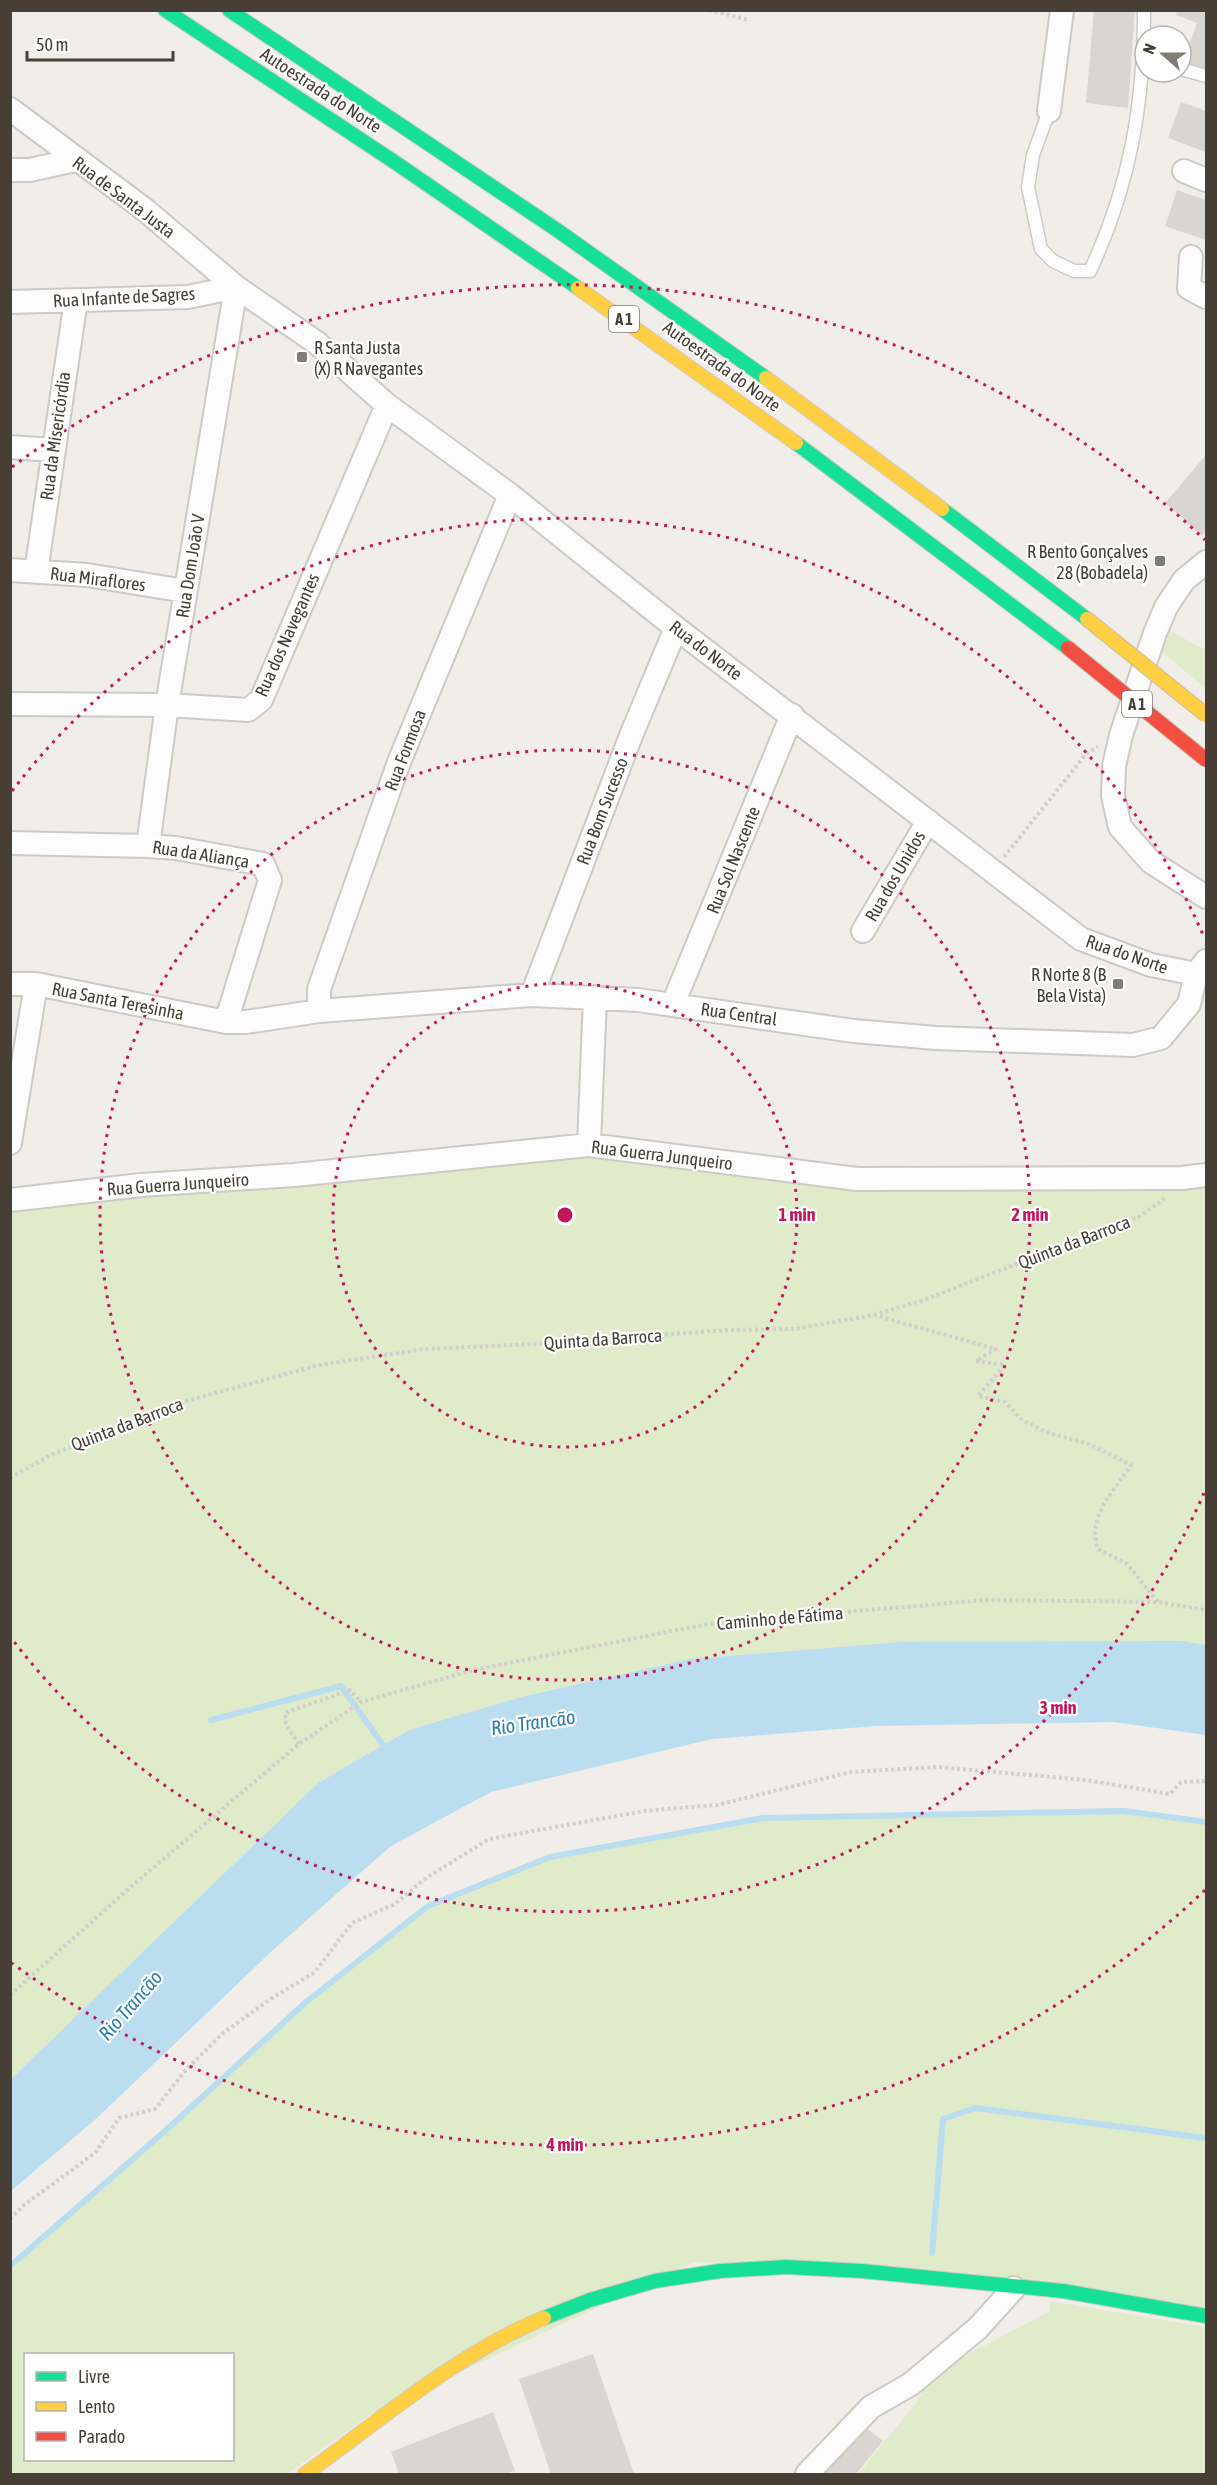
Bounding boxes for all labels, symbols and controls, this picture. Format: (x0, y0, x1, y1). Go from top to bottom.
scale bar (27, 24, 172, 62)
north arrow (1133, 24, 1193, 84)
text: 50 m (36, 34, 68, 55)
text: N (1139, 41, 1159, 56)
street label: Autoestrada do Norte (256, 43, 386, 137)
street label: Rua de Santa Justa (69, 152, 179, 242)
street label: Rua Infante de Sagres (52, 283, 196, 311)
road number: A 1 (609, 306, 639, 332)
street label: Autoestrada do Norte (659, 316, 785, 416)
place label: R Santa Justa (X) R Navegantes (314, 337, 423, 379)
marker: R Santa Justa (X) R Navegantes (295, 350, 309, 364)
street label: Rua da Misericórdia (36, 370, 74, 502)
street label: Rua Dom João V (171, 512, 209, 619)
place label: R Bento Gonçalves 28 (Bobadela) (1027, 541, 1148, 583)
marker: R Bento Gonçalves 28 (Bobadela) (1153, 554, 1167, 568)
street label: Rua Miraflores (49, 563, 147, 595)
street label: Rua dos Navegantes (250, 570, 324, 700)
street label: Rua do Norte (666, 616, 746, 684)
road number: A 1 (1122, 691, 1152, 717)
street label: Rua Formosa (380, 706, 430, 794)
street label: Rua Bom Sucesso (572, 754, 632, 868)
street label: Rua Sol Nascente (702, 803, 764, 917)
street label: Rua dos Unidos (861, 827, 929, 925)
street label: Rua da Aliança (151, 836, 251, 872)
street label: Rua do Norte (1083, 930, 1171, 978)
place label: R Norte 8 (B Bela Vista) (1031, 964, 1106, 1006)
marker: R Norte 8 (B Bela Vista) (1111, 977, 1125, 991)
street label: Rua Santa Teresinha (50, 978, 186, 1024)
street label: Rua Central (700, 998, 779, 1030)
street label: Rua Guerra Junqueiro (590, 1136, 734, 1174)
street label: Rua Guerra Junqueiro (106, 1169, 250, 1199)
text: 1 min (779, 1204, 816, 1225)
text: 2 min (1012, 1204, 1049, 1225)
centre of rings (555, 1205, 575, 1225)
street label: Quinta da Barroca (1015, 1211, 1133, 1273)
street label: Quinta da Barroca (543, 1324, 663, 1354)
street label: Quinta da Barroca (68, 1393, 186, 1455)
street label: Caminho de Fátima (716, 1602, 844, 1634)
text: 3 min (1040, 1697, 1077, 1718)
water label: Rio Trancão (489, 1705, 577, 1739)
water label: Rio Trancão (94, 1965, 166, 2045)
text: 4 min (546, 2134, 584, 2155)
legend (24, 2353, 234, 2461)
text: Livre (78, 2366, 110, 2387)
text: Lento (78, 2396, 115, 2417)
text: Parado (78, 2426, 125, 2447)

